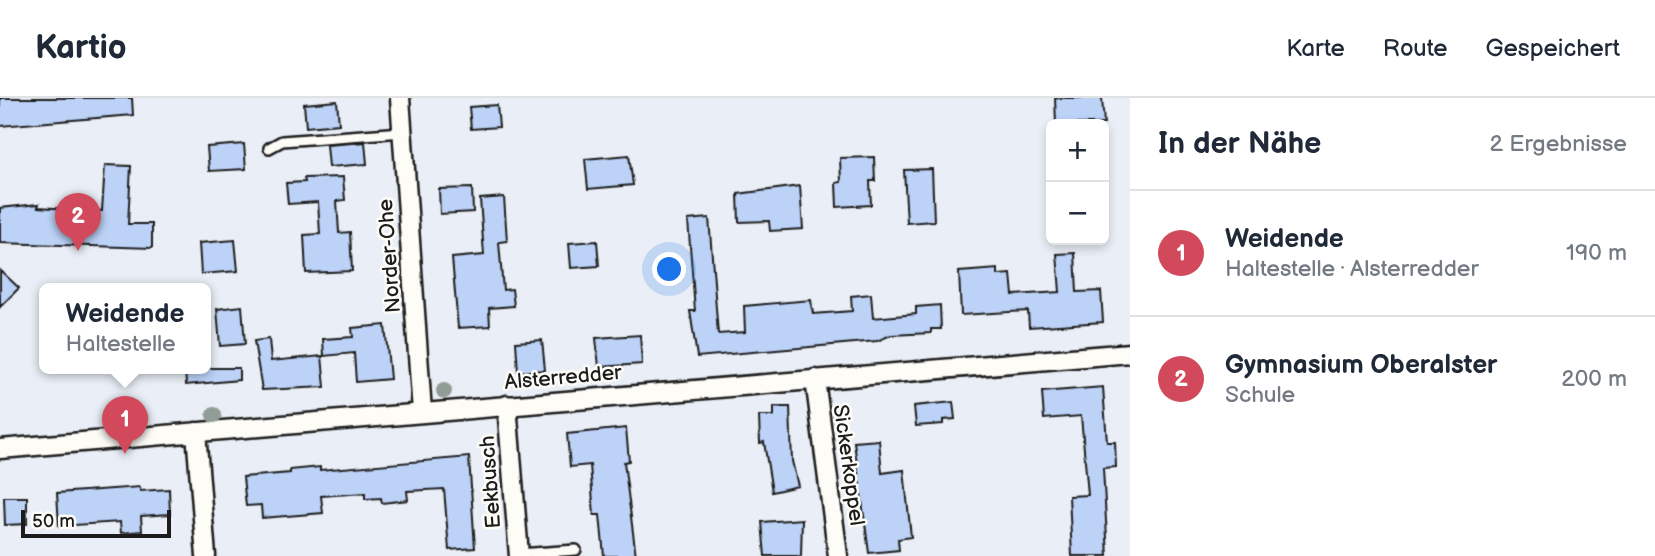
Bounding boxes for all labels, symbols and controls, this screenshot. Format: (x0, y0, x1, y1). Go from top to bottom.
text: Kartio (35, 28, 127, 68)
text: Karte (1286, 34, 1345, 63)
text: Route (1383, 34, 1448, 63)
text: Gespeichert (1486, 34, 1620, 63)
map controls (1046, 119, 1109, 245)
button: + (1046, 119, 1109, 182)
text: In der Nähe (1158, 126, 1321, 162)
text: 2 Ergebnisse (1490, 130, 1627, 158)
button: − (1046, 182, 1109, 245)
pin: 2 (55, 193, 101, 251)
street label: Norder-Ohe (373, 198, 406, 314)
text: Weidende (1225, 224, 1344, 255)
text: 1 (1176, 239, 1186, 267)
text: 190 m (1566, 239, 1627, 267)
your location (652, 252, 686, 286)
text: Haltestelle · Alsterredder (1225, 255, 1479, 283)
popup (39, 283, 211, 374)
text: Weidende (66, 299, 184, 330)
text: Haltestelle (66, 330, 176, 358)
text: Gymnasium Oberalster (1225, 350, 1497, 381)
street label: Alsterredder (503, 360, 623, 395)
text: 2 (1174, 365, 1188, 393)
text: 200 m (1561, 365, 1627, 393)
text: Schule (1225, 381, 1295, 409)
pin: 1 (102, 396, 148, 454)
street label: Sickerkoppel (828, 403, 869, 527)
street label: Eekbusch (475, 435, 506, 529)
scale bar (21, 507, 172, 539)
text: 50 m (32, 510, 75, 533)

